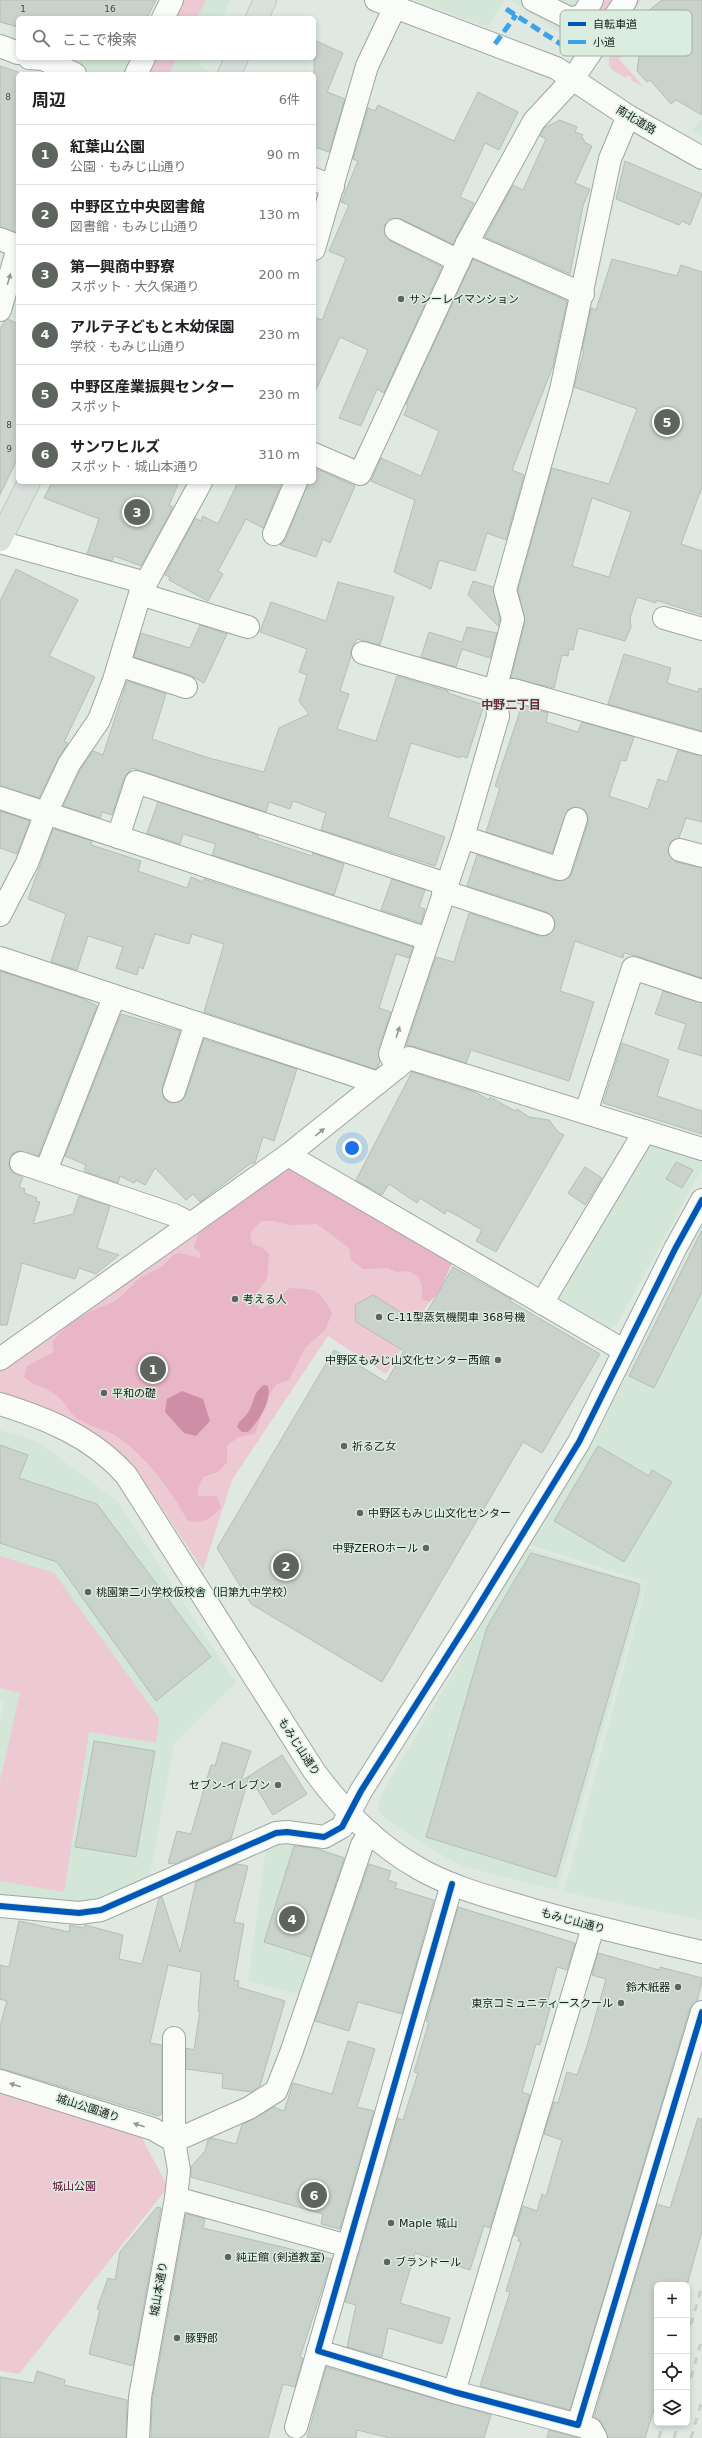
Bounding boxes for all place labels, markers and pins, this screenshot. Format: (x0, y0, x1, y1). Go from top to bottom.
place label: サンーレイマンション (409, 293, 519, 306)
marker: サンーレイマンション (396, 294, 406, 304)
pin: 5 (654, 407, 680, 437)
pin: 3 (124, 497, 150, 527)
place label: 考える人 (243, 1293, 287, 1306)
marker: 考える人 (230, 1294, 240, 1304)
place label: C-11型蒸気機関車 368号機 (387, 1311, 525, 1324)
marker: C-11型蒸気機関車 368号機 (374, 1312, 384, 1322)
pin: 1 (140, 1354, 166, 1384)
place label: 中野区もみじ山文化センター西館 (325, 1354, 490, 1367)
marker: 中野区もみじ山文化センター西館 (493, 1355, 503, 1365)
place label: 平和の礎 (112, 1387, 156, 1400)
marker: 平和の礎 (99, 1388, 109, 1398)
place label: 祈る乙女 (352, 1440, 396, 1453)
marker: 祈る乙女 (339, 1441, 349, 1451)
place label: 中野区もみじ山文化センター (368, 1507, 511, 1520)
marker: 中野区もみじ山文化センター (355, 1508, 365, 1518)
place label: 中野ZEROホール (332, 1542, 418, 1555)
marker: 中野ZEROホール (421, 1543, 431, 1553)
pin: 2 (273, 1551, 299, 1581)
place label: 桃園第二小学校仮校舎（旧第九中学校） (96, 1586, 294, 1599)
marker: 桃園第二小学校仮校舎（旧第九中学校） (83, 1587, 93, 1597)
place label: セブン-イレブン (189, 1779, 270, 1792)
marker: セブン-イレブン (273, 1780, 283, 1790)
pin: 4 (279, 1904, 305, 1934)
place label: 鈴木紙器 (626, 1981, 670, 1994)
marker: 鈴木紙器 (673, 1982, 683, 1992)
place label: 東京コミュニティースクール (471, 1997, 613, 2010)
marker: 東京コミュニティースクール (616, 1998, 626, 2008)
pin: 6 (301, 2180, 327, 2210)
place label: Maple 城山 (399, 2217, 458, 2230)
marker: Maple 城山 (386, 2218, 396, 2228)
place label: 純正館 (剣道教室) (236, 2251, 325, 2264)
marker: 純正館 (剣道教室) (223, 2252, 233, 2262)
place label: ブランドール (395, 2256, 461, 2269)
marker: ブランドール (382, 2257, 392, 2267)
place label: 豚野郎 (185, 2332, 218, 2345)
marker: 豚野郎 (172, 2333, 182, 2343)

